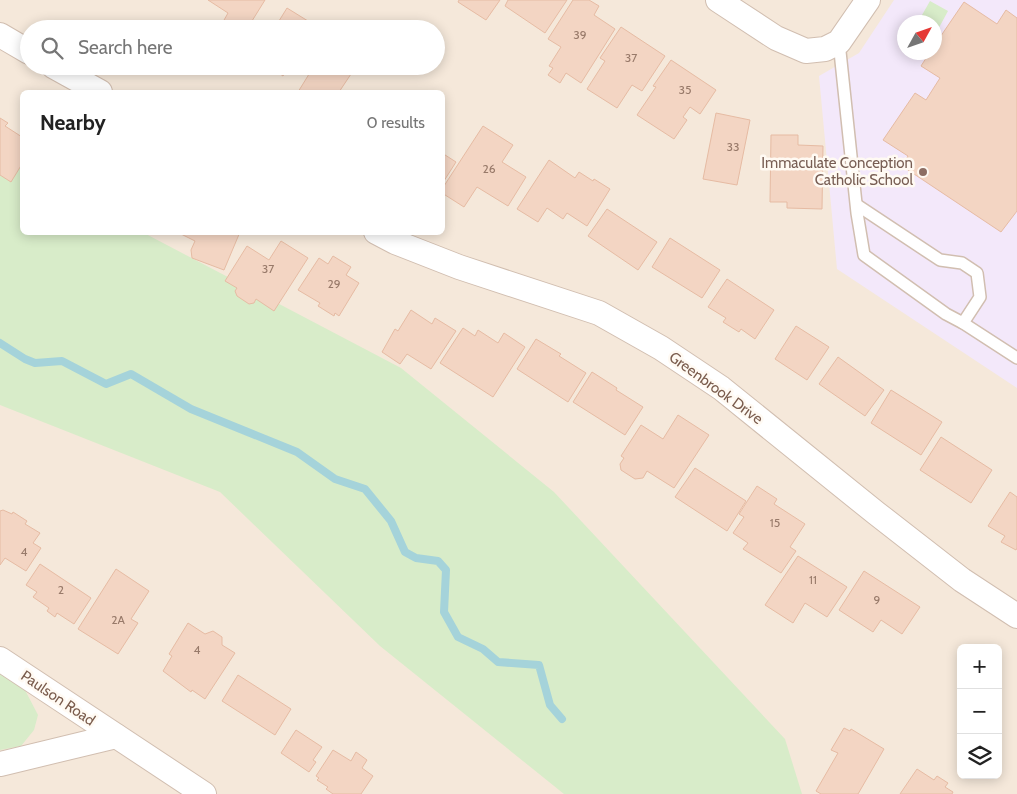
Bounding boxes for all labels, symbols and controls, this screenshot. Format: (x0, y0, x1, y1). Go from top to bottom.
north arrow (897, 15, 942, 60)
search box (20, 20, 445, 75)
house number: 39 (573, 27, 587, 42)
icon: search (38, 34, 66, 62)
text: Search here (78, 36, 172, 59)
house number: 37 (625, 50, 637, 65)
house number: 35 (679, 82, 691, 97)
text: Nearby (40, 110, 106, 135)
text: 0 results (366, 113, 425, 132)
house number: 33 (727, 139, 739, 154)
place label: Immaculate Conception Catholic School (761, 154, 913, 189)
house number: 26 (482, 161, 496, 176)
marker: Immaculate Conception Catholic School (917, 166, 929, 178)
house number: 37 (262, 261, 274, 276)
house number: 29 (327, 276, 341, 291)
street label: Greenbrook Drive (666, 348, 767, 428)
house number: 15 (770, 515, 780, 530)
house number: 4 (21, 544, 28, 559)
house number: 11 (809, 572, 817, 587)
house number: 2 (58, 582, 64, 597)
house number: 9 (874, 592, 881, 607)
house number: 2A (111, 612, 125, 627)
house number: 4 (194, 642, 201, 657)
map controls (957, 644, 1002, 779)
button: + (957, 644, 1002, 689)
street label: Paulson Road (17, 667, 99, 729)
button: − (957, 689, 1002, 734)
button: layers (957, 734, 1002, 779)

